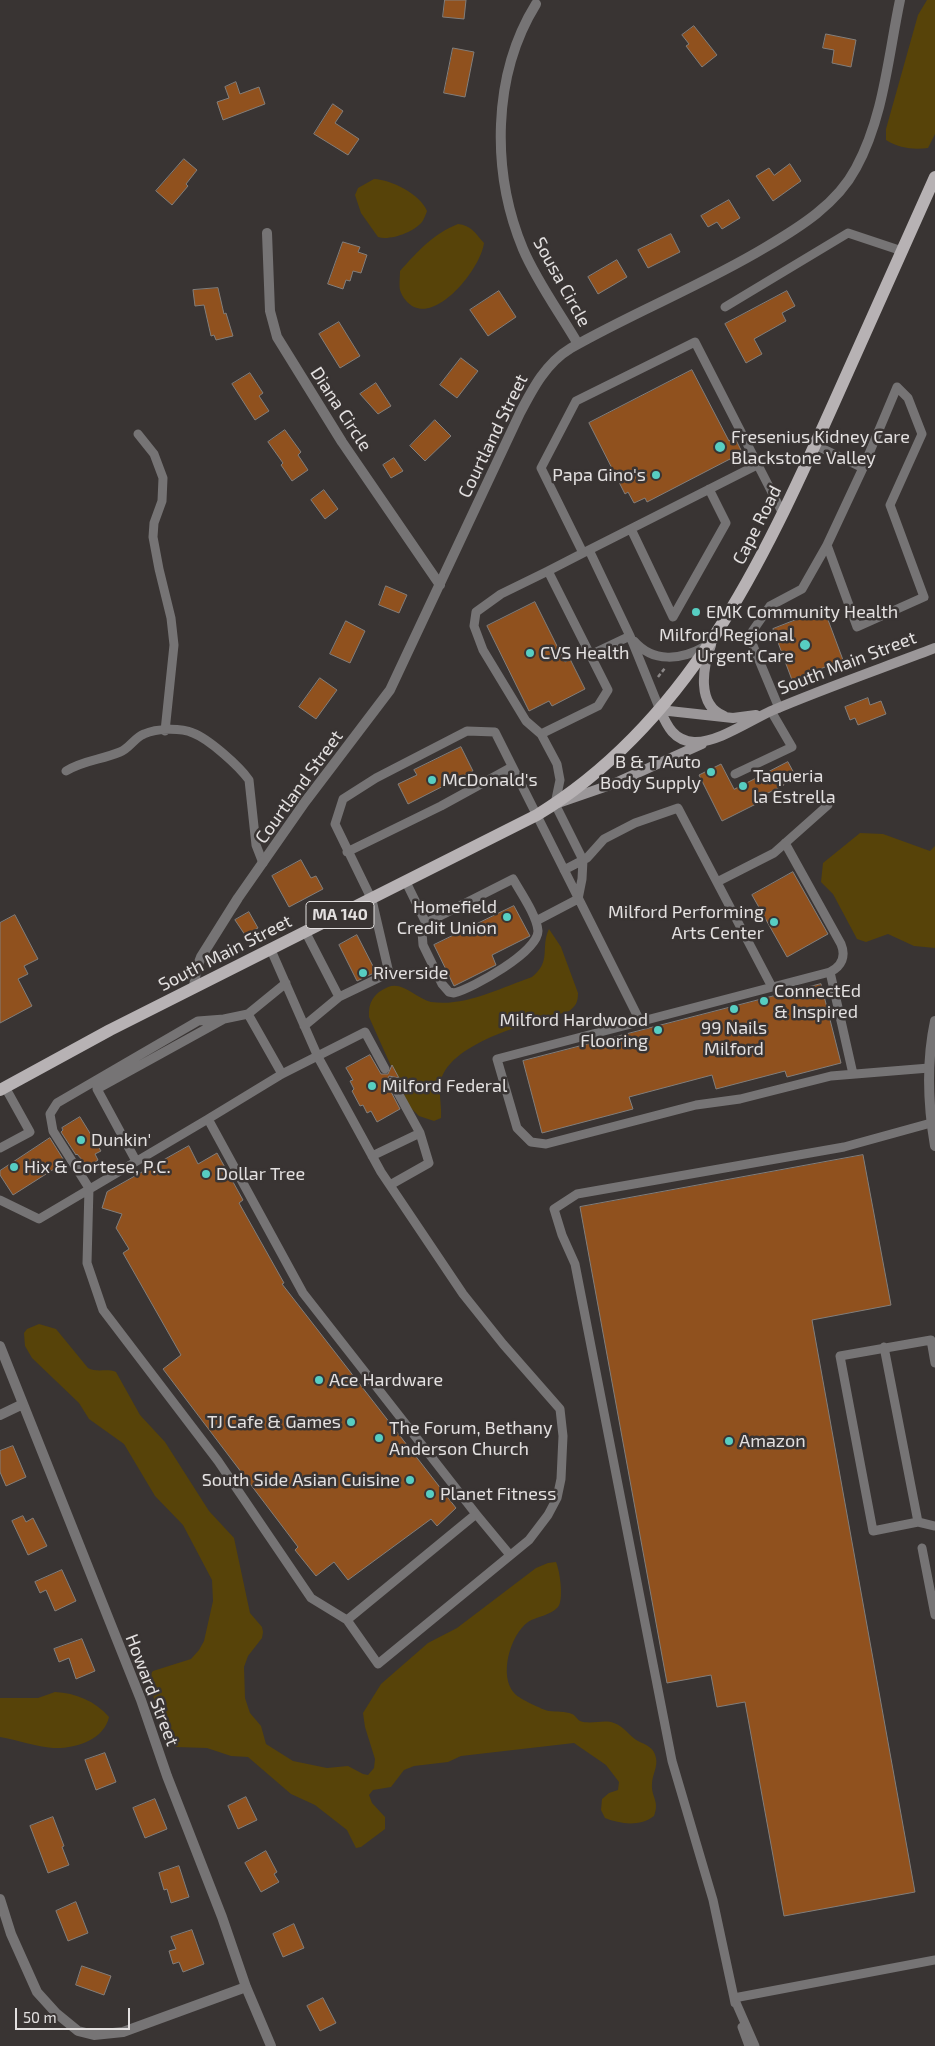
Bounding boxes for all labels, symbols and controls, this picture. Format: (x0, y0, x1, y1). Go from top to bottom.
street label: Sousa Circle (529, 233, 595, 331)
street label: Diana Circle (306, 363, 376, 455)
street label: Courtland Street (454, 371, 532, 501)
place label: Fresenius Kidney Care Blackstone Valley (731, 426, 910, 468)
marker: Fresenius Kidney Care Blackstone Valley (713, 440, 727, 454)
place label: Papa Gino's (552, 464, 646, 486)
marker: Papa Gino's (650, 469, 662, 481)
street label: Cape Road (728, 482, 786, 568)
place label: EMK Community Health (706, 601, 898, 623)
marker: EMK Community Health (690, 606, 702, 618)
place label: Milford Regional Urgent Care (659, 624, 794, 666)
street label: South Main Street (775, 627, 919, 699)
marker: Milford Regional Urgent Care (798, 638, 812, 652)
place label: CVS Health (540, 642, 629, 664)
marker: CVS Health (524, 647, 536, 659)
street label: Courtland Street (251, 726, 347, 848)
place label: B & T Auto Body Supply (600, 751, 701, 794)
place label: Taqueria la Estrella (753, 765, 836, 808)
marker: B & T Auto Body Supply (705, 766, 717, 778)
place label: McDonald's (442, 769, 538, 791)
marker: McDonald's (426, 774, 438, 786)
marker: Taqueria la Estrella (737, 780, 749, 792)
place label: Homefield Credit Union (397, 896, 497, 939)
place label: Milford Performing Arts Center (608, 901, 764, 944)
road number: MA 140 (306, 902, 374, 928)
street label: South Main Street (155, 910, 295, 996)
marker: Homefield Credit Union (501, 911, 513, 923)
marker: Milford Performing Arts Center (768, 916, 780, 928)
place label: Riverside (373, 962, 448, 984)
marker: Riverside (357, 967, 369, 979)
place label: ConnectEd & Inspired (774, 980, 861, 1022)
marker: ConnectEd & Inspired (758, 995, 770, 1007)
marker: 99 Nails Milford (728, 1003, 740, 1015)
place label: Milford Hardwood Flooring (499, 1009, 648, 1052)
place label: 99 Nails Milford (701, 1017, 767, 1060)
marker: Milford Hardwood Flooring (652, 1024, 664, 1036)
place label: Milford Federal (382, 1075, 507, 1097)
marker: Milford Federal (366, 1080, 378, 1092)
place label: Dunkin' (91, 1129, 151, 1151)
marker: Dunkin' (75, 1134, 87, 1146)
place label: Hix & Cortese, P.C. (24, 1156, 171, 1178)
marker: Hix & Cortese, P.C. (8, 1161, 20, 1173)
place label: Dollar Tree (216, 1163, 305, 1185)
marker: Dollar Tree (200, 1168, 212, 1180)
place label: Ace Hardware (329, 1369, 443, 1391)
marker: Ace Hardware (313, 1374, 325, 1386)
place label: TJ Cafe & Games (207, 1411, 341, 1433)
marker: TJ Cafe & Games (345, 1416, 357, 1428)
place label: The Forum, Bethany Anderson Church (389, 1417, 553, 1460)
place label: Amazon (739, 1430, 806, 1452)
marker: The Forum, Bethany Anderson Church (373, 1432, 385, 1444)
marker: Amazon (723, 1435, 735, 1447)
place label: South Side Asian Cuisine (202, 1469, 400, 1491)
marker: South Side Asian Cuisine (404, 1474, 416, 1486)
place label: Planet Fitness (440, 1483, 556, 1505)
marker: Planet Fitness (424, 1488, 436, 1500)
street label: Howard Street (121, 1631, 183, 1749)
scale bar (18, 1998, 132, 2030)
text: 50 m (23, 2008, 57, 2026)

